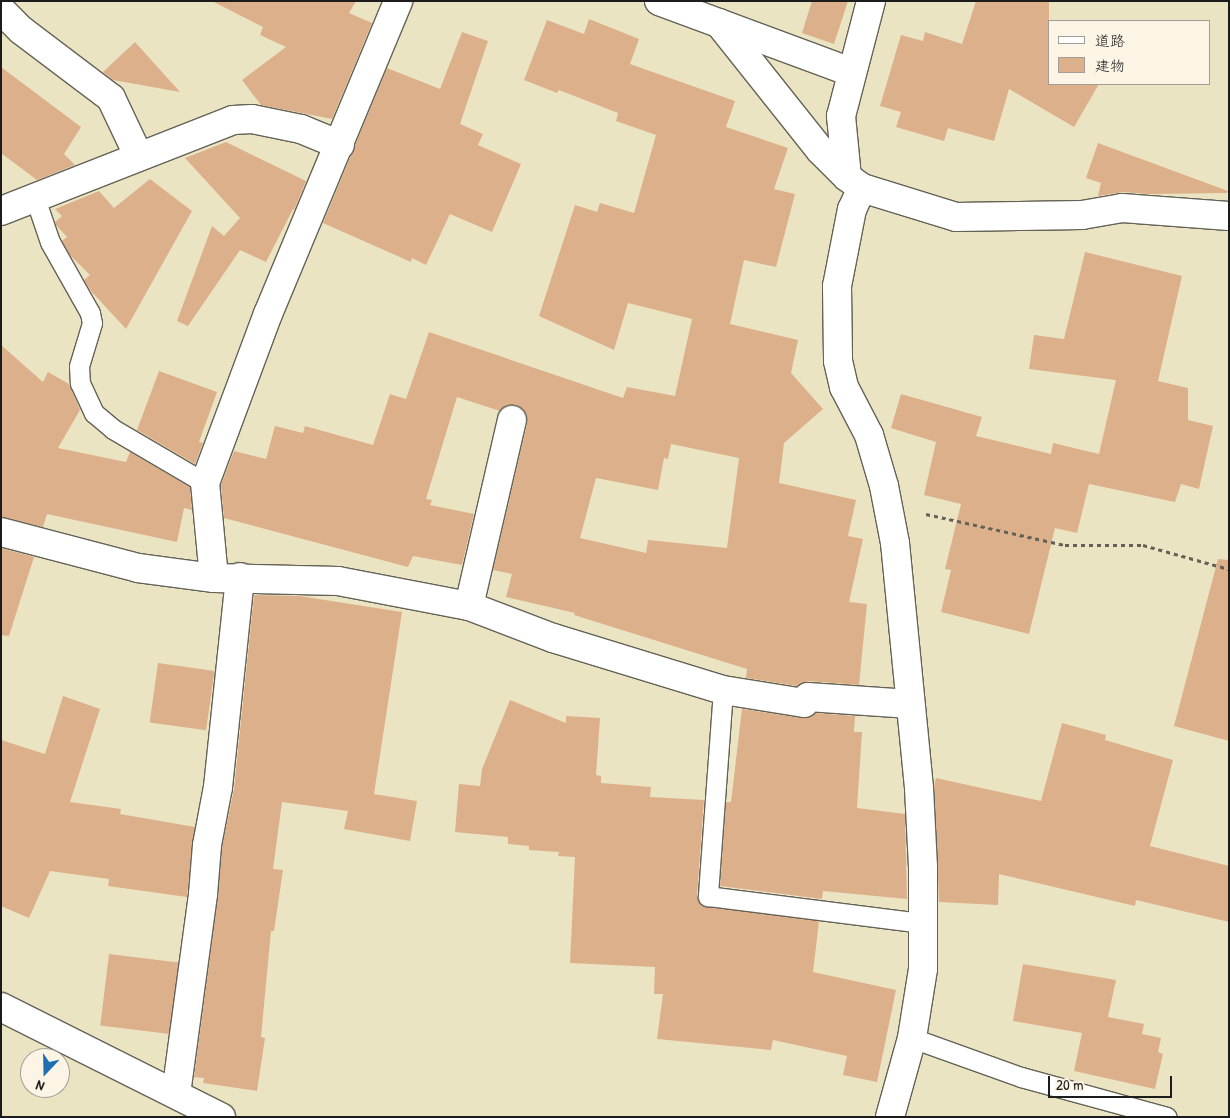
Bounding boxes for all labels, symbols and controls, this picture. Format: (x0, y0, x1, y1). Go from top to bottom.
legend (1048, 20, 1210, 85)
text: 道路 (1095, 30, 1125, 51)
text: 建物 (1095, 55, 1125, 76)
north arrow (20, 1048, 70, 1098)
scale bar (1050, 1066, 1174, 1098)
text: 20 m (1056, 1074, 1083, 1095)
text: N (33, 1076, 47, 1097)

